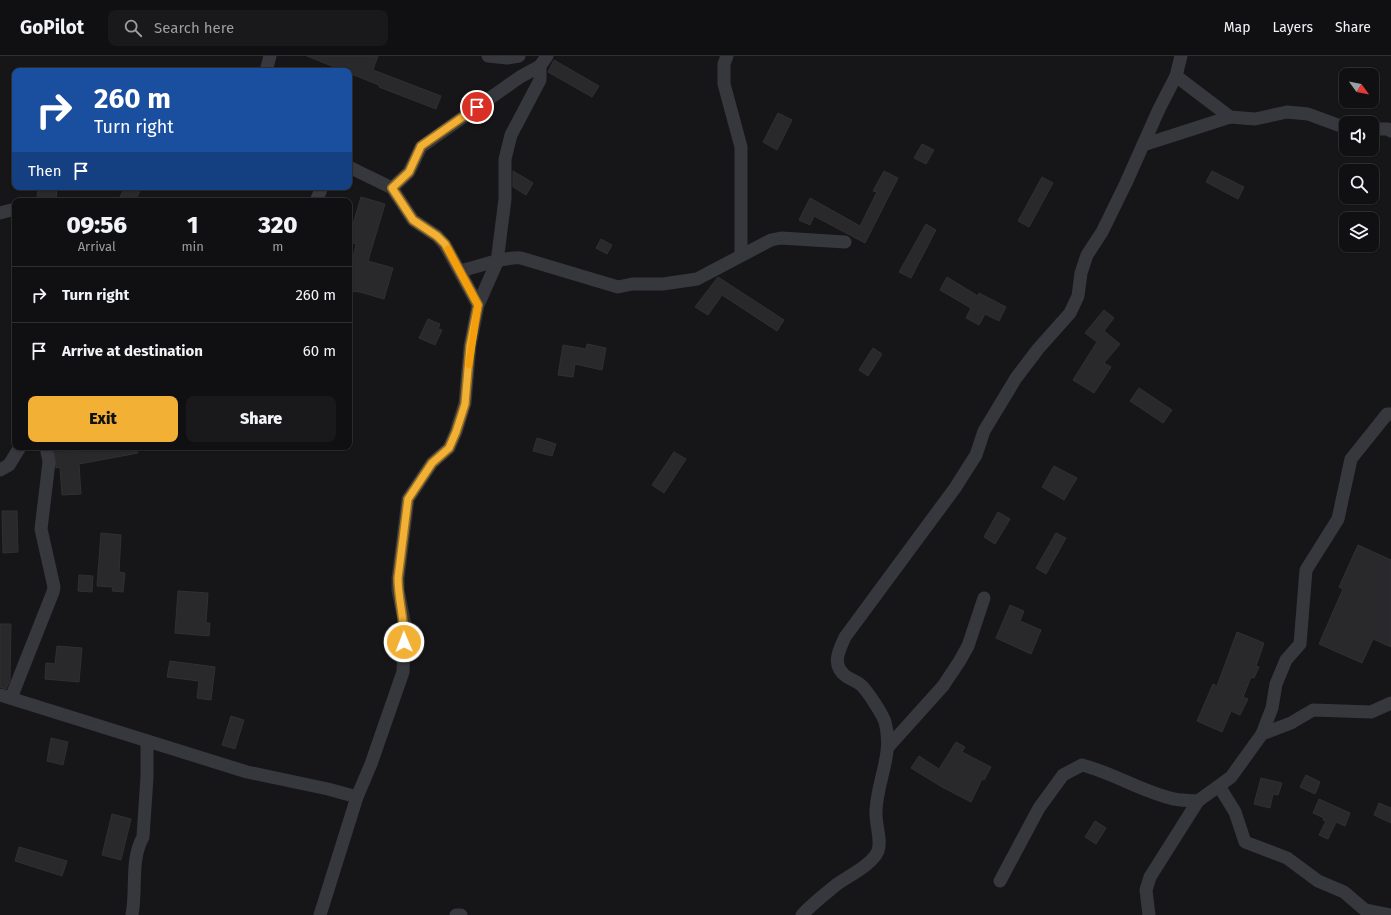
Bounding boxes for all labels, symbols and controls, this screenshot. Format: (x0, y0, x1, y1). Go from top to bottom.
search box (108, 10, 388, 46)
text: GoPilot (20, 16, 84, 39)
icon: search (122, 17, 144, 39)
text: Search here (154, 19, 234, 37)
text: Map (1224, 19, 1250, 36)
text: Layers (1272, 19, 1313, 36)
text: Share (1335, 19, 1371, 36)
north arrow (1339, 68, 1379, 108)
map controls (1339, 68, 1379, 252)
text: 260 m (94, 82, 171, 115)
icon: right (28, 84, 80, 136)
pin (460, 90, 494, 124)
icon: arrive (466, 96, 488, 118)
text: Turn right (94, 116, 174, 138)
button: sound (1339, 116, 1379, 156)
icon: arrive (70, 160, 92, 182)
text: Then (28, 162, 62, 180)
button: search (1339, 164, 1379, 204)
text: 09:56 (66, 211, 127, 239)
text: 1 (187, 211, 198, 239)
text: 320 (258, 211, 298, 239)
button: layers (1339, 212, 1379, 252)
text: Arrival (78, 239, 116, 254)
text: min (181, 239, 204, 254)
text: m (272, 239, 283, 254)
icon: right (28, 284, 50, 306)
text: Turn right (62, 286, 129, 304)
text: 260 m (295, 286, 336, 304)
icon: arrive (28, 340, 50, 362)
text: Arrive at destination (62, 342, 203, 360)
text: 60 m (303, 342, 336, 360)
button: Exit (28, 396, 178, 442)
button: Share (186, 396, 336, 442)
position arrow (383, 621, 425, 663)

